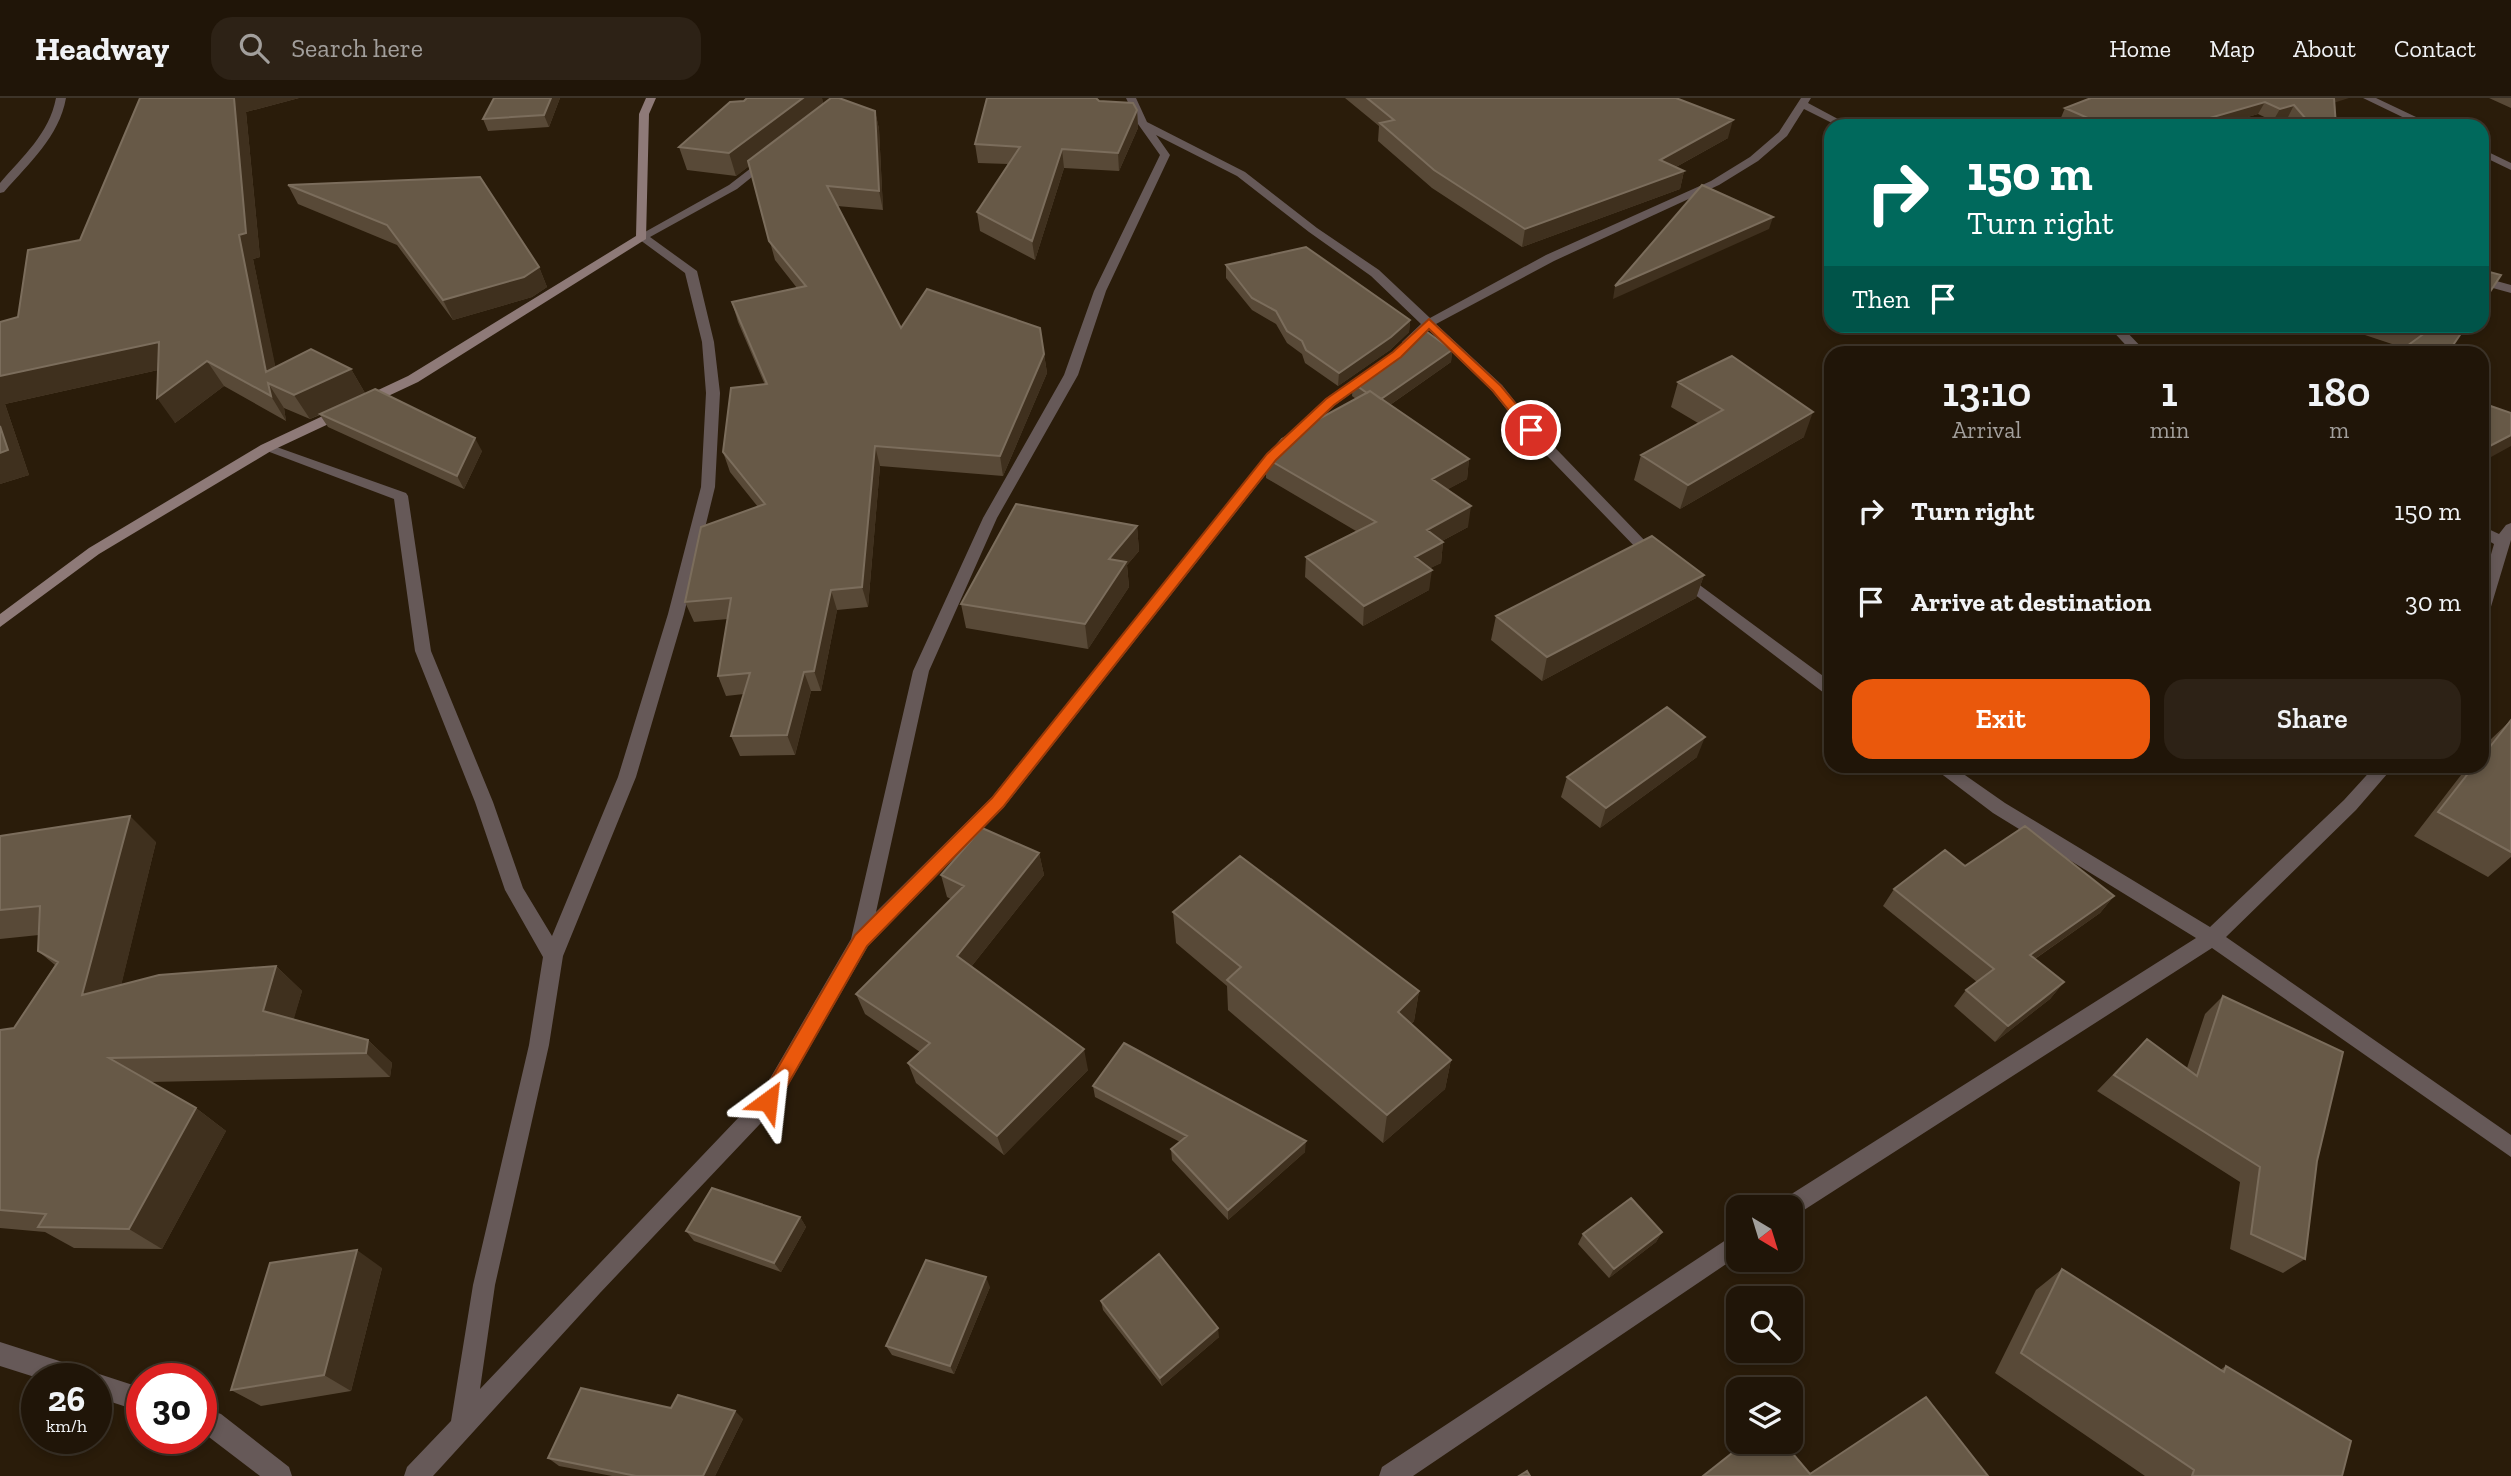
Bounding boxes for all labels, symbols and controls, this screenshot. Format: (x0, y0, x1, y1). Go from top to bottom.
search box (211, 17, 701, 80)
text: Headway (35, 29, 169, 68)
icon: search (235, 29, 273, 67)
text: Search here (291, 32, 423, 64)
text: Home (2109, 34, 2171, 63)
text: Map (2209, 34, 2255, 63)
text: About (2293, 34, 2356, 63)
text: Contact (2394, 34, 2476, 63)
text: 150 m (1967, 144, 2093, 203)
icon: right (1852, 147, 1943, 238)
text: Turn right (1967, 204, 2114, 242)
icon: arrive (1924, 280, 1962, 318)
text: Then (1852, 283, 1910, 315)
text: 13:10 (1942, 366, 2031, 417)
text: 1 (2161, 366, 2178, 417)
text: 180 (2307, 366, 2371, 417)
pin (1501, 400, 1561, 460)
icon: arrive (1512, 411, 1550, 449)
text: Arrival (1952, 416, 2021, 444)
text: min (2150, 416, 2189, 444)
text: m (2329, 416, 2349, 444)
icon: right (1852, 492, 1890, 530)
text: Turn right (1911, 495, 2034, 527)
text: 150 m (2394, 495, 2461, 527)
icon: arrive (1852, 583, 1890, 621)
text: Arrive at destination (1911, 586, 2151, 618)
text: 30 m (2405, 586, 2461, 618)
button: Exit (1852, 679, 2150, 759)
button: Share (2164, 679, 2461, 759)
position arrow (731, 1064, 805, 1138)
north arrow (1726, 1195, 1802, 1272)
map controls (1726, 1195, 1803, 1454)
button: search (1726, 1286, 1803, 1363)
speed limit sign: 30 (126, 1363, 217, 1454)
button: layers (1726, 1377, 1803, 1454)
text: 26 (48, 1378, 85, 1420)
text: km/h (46, 1415, 87, 1437)

